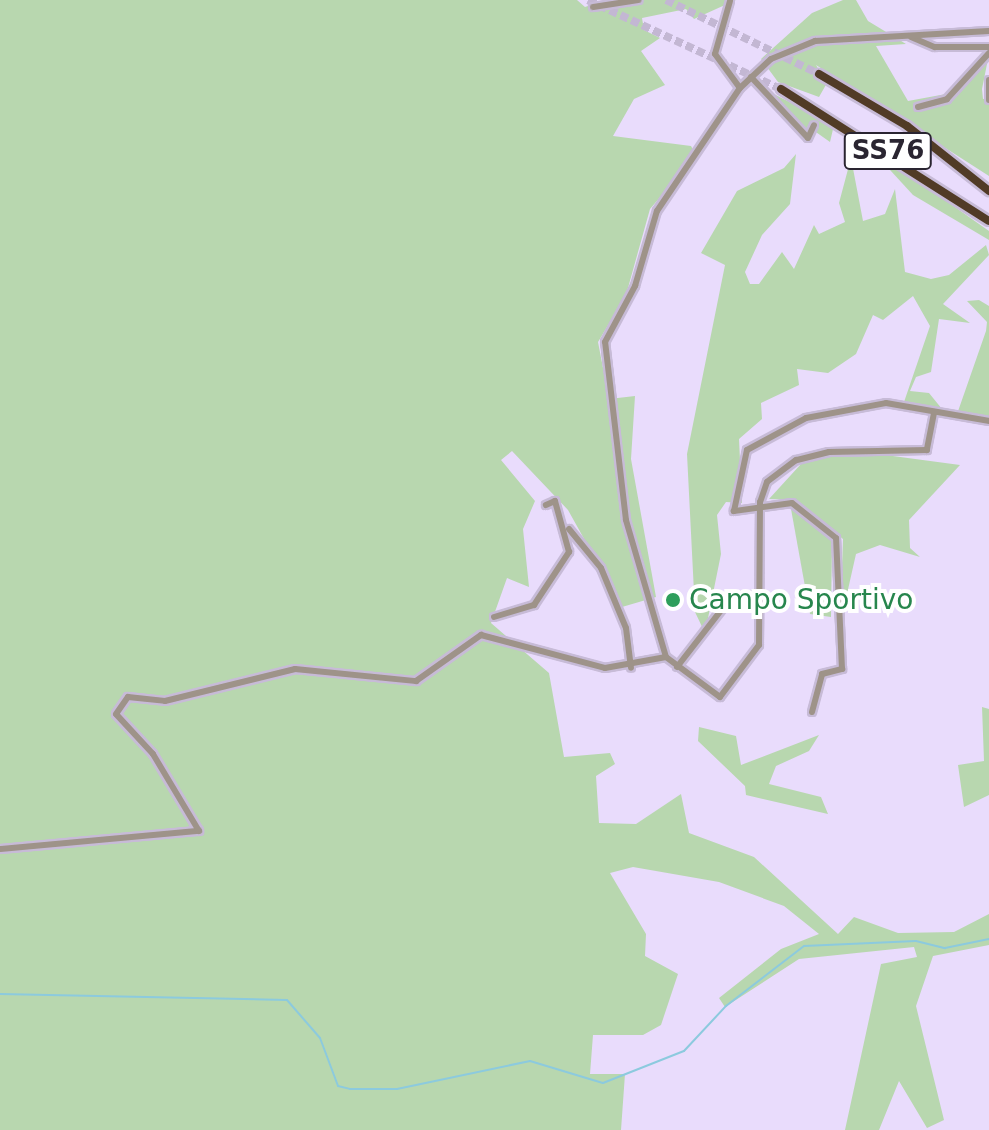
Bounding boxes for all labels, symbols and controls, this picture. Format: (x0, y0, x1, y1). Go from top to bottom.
road number: SS76 (842, 129, 934, 173)
place label: Campo Sportivo (689, 583, 913, 617)
marker: Campo Sportivo (664, 591, 682, 609)

